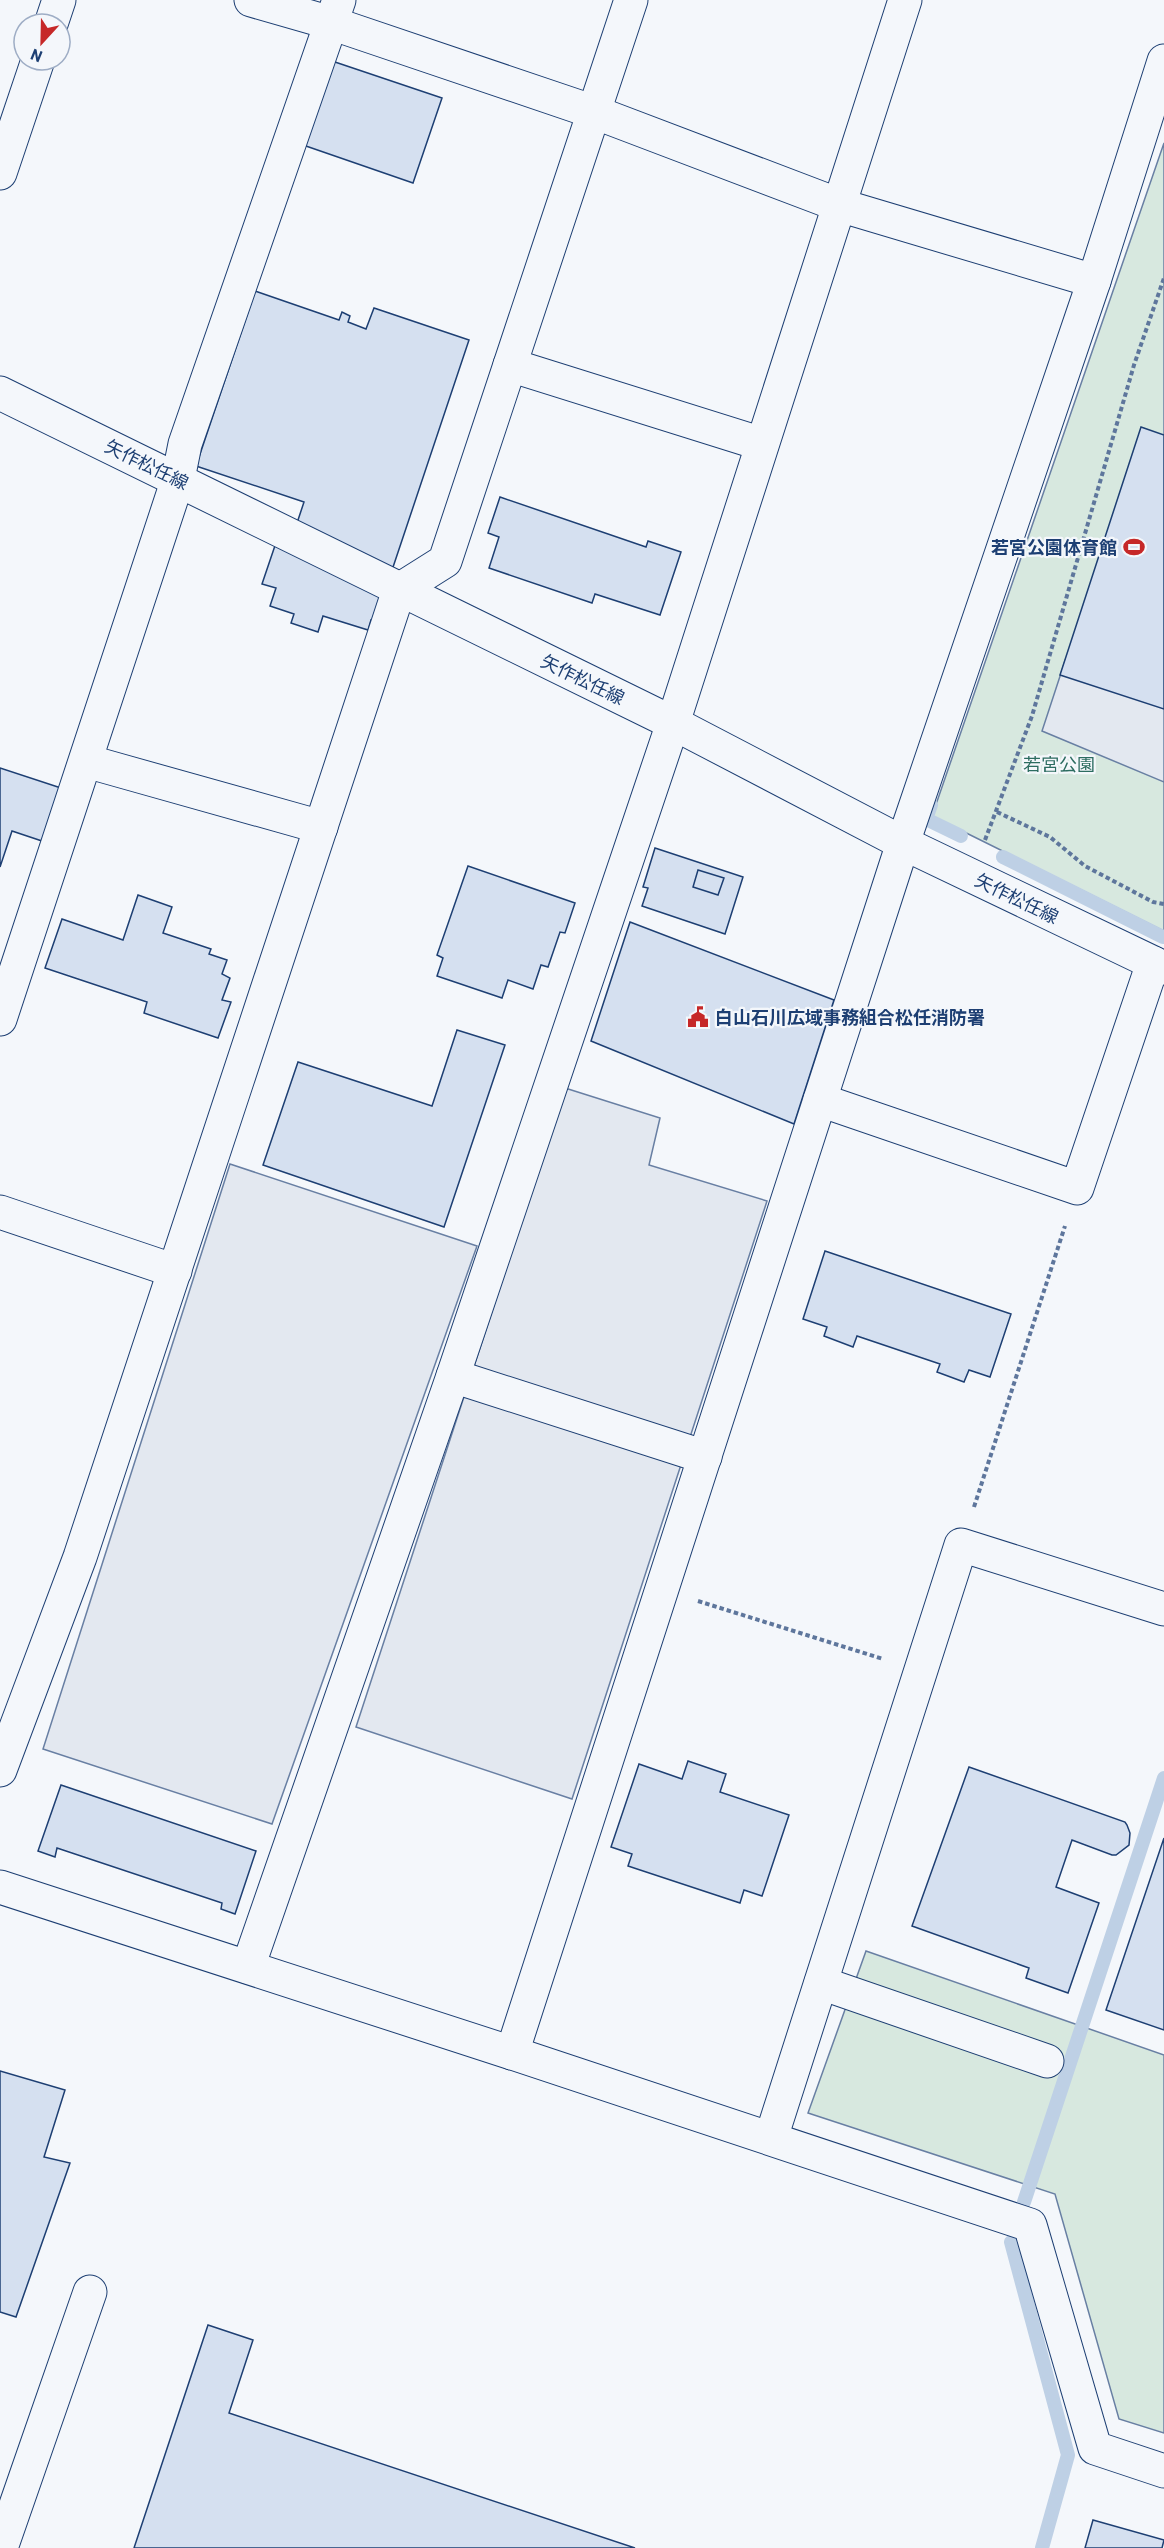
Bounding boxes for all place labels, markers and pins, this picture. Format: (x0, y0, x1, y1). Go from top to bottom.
sports icon: 若宮公園体育館 (1122, 535, 1146, 559)
place label: 若宮公園体育館 (991, 536, 1117, 558)
public building icon: 白山石川広域事務組合松任消防署 (686, 1005, 710, 1029)
place label: 白山石川広域事務組合松任消防署 (715, 1006, 985, 1028)

